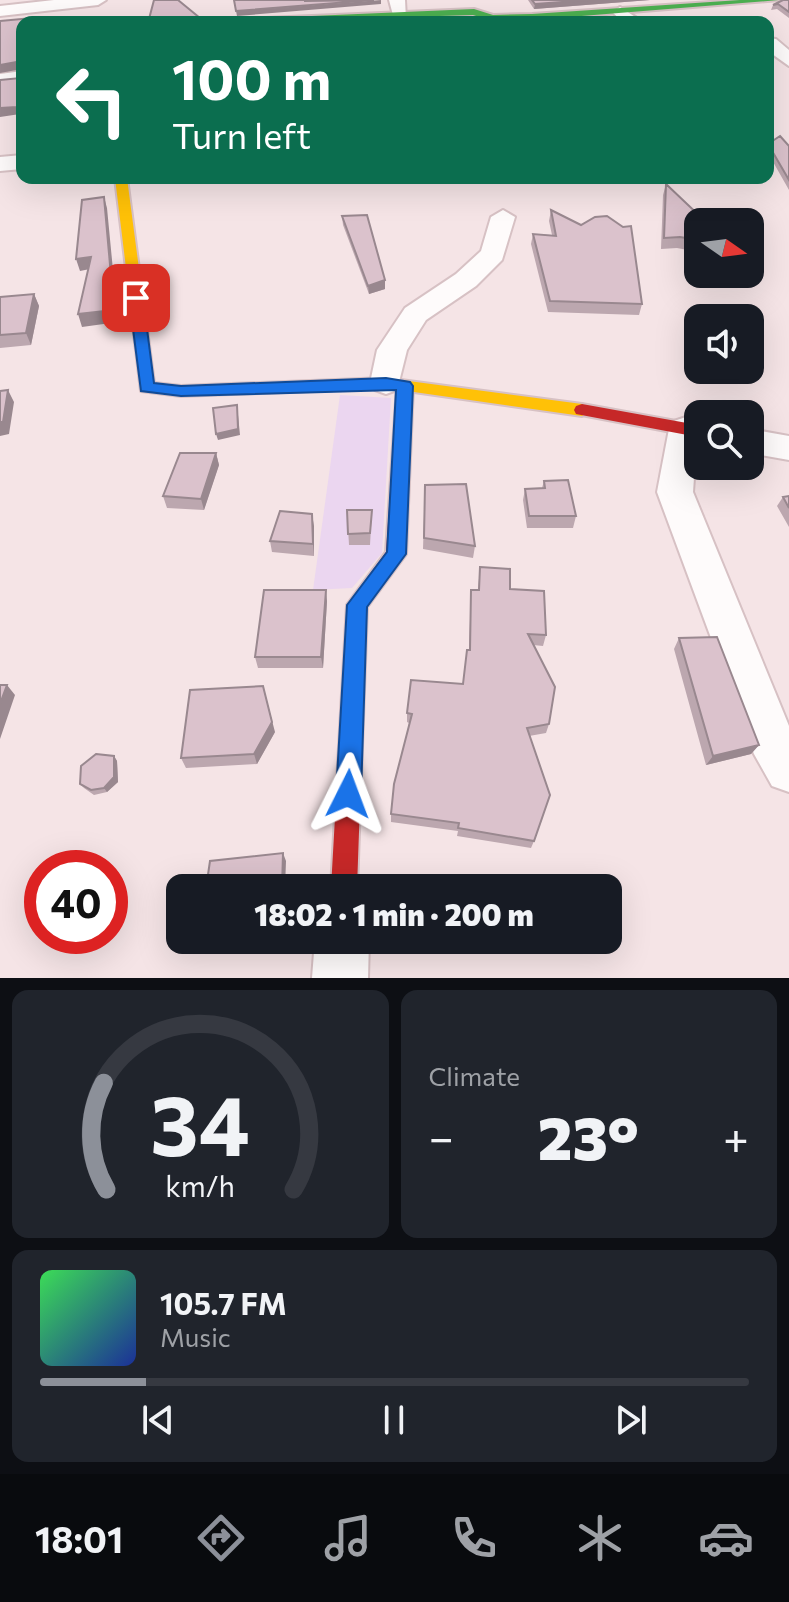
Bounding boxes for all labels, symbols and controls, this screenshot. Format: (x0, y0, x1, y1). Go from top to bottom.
text: 100 m (172, 43, 331, 112)
icon: left (40, 48, 144, 152)
text: Turn left (172, 112, 311, 156)
north arrow (684, 208, 764, 288)
map controls (684, 208, 764, 480)
pin (102, 264, 170, 332)
icon: arrive (114, 276, 158, 320)
button: sound (684, 304, 764, 384)
button: search (684, 400, 764, 480)
position arrow (306, 752, 390, 836)
speed limit sign: 40 (24, 850, 128, 954)
text: 18:02 · 1 min · 200 m (254, 895, 534, 932)
text: Climate (429, 1060, 520, 1091)
text: 34 (151, 1071, 250, 1173)
text: 23° (538, 1099, 639, 1172)
text: − (429, 1109, 454, 1163)
text: + (723, 1109, 749, 1163)
text: km/h (165, 1168, 235, 1203)
text: 105.7 FM (160, 1284, 287, 1321)
text: Music (160, 1321, 231, 1352)
icon: previous (136, 1398, 180, 1442)
icon: pause (372, 1398, 416, 1442)
icon: next (609, 1398, 653, 1442)
icon: directions (193, 1510, 249, 1566)
icon: music (320, 1510, 376, 1566)
icon: phone (446, 1510, 502, 1566)
icon: climate (572, 1510, 628, 1566)
icon: car (698, 1510, 754, 1566)
text: 18:01 (35, 1516, 123, 1560)

